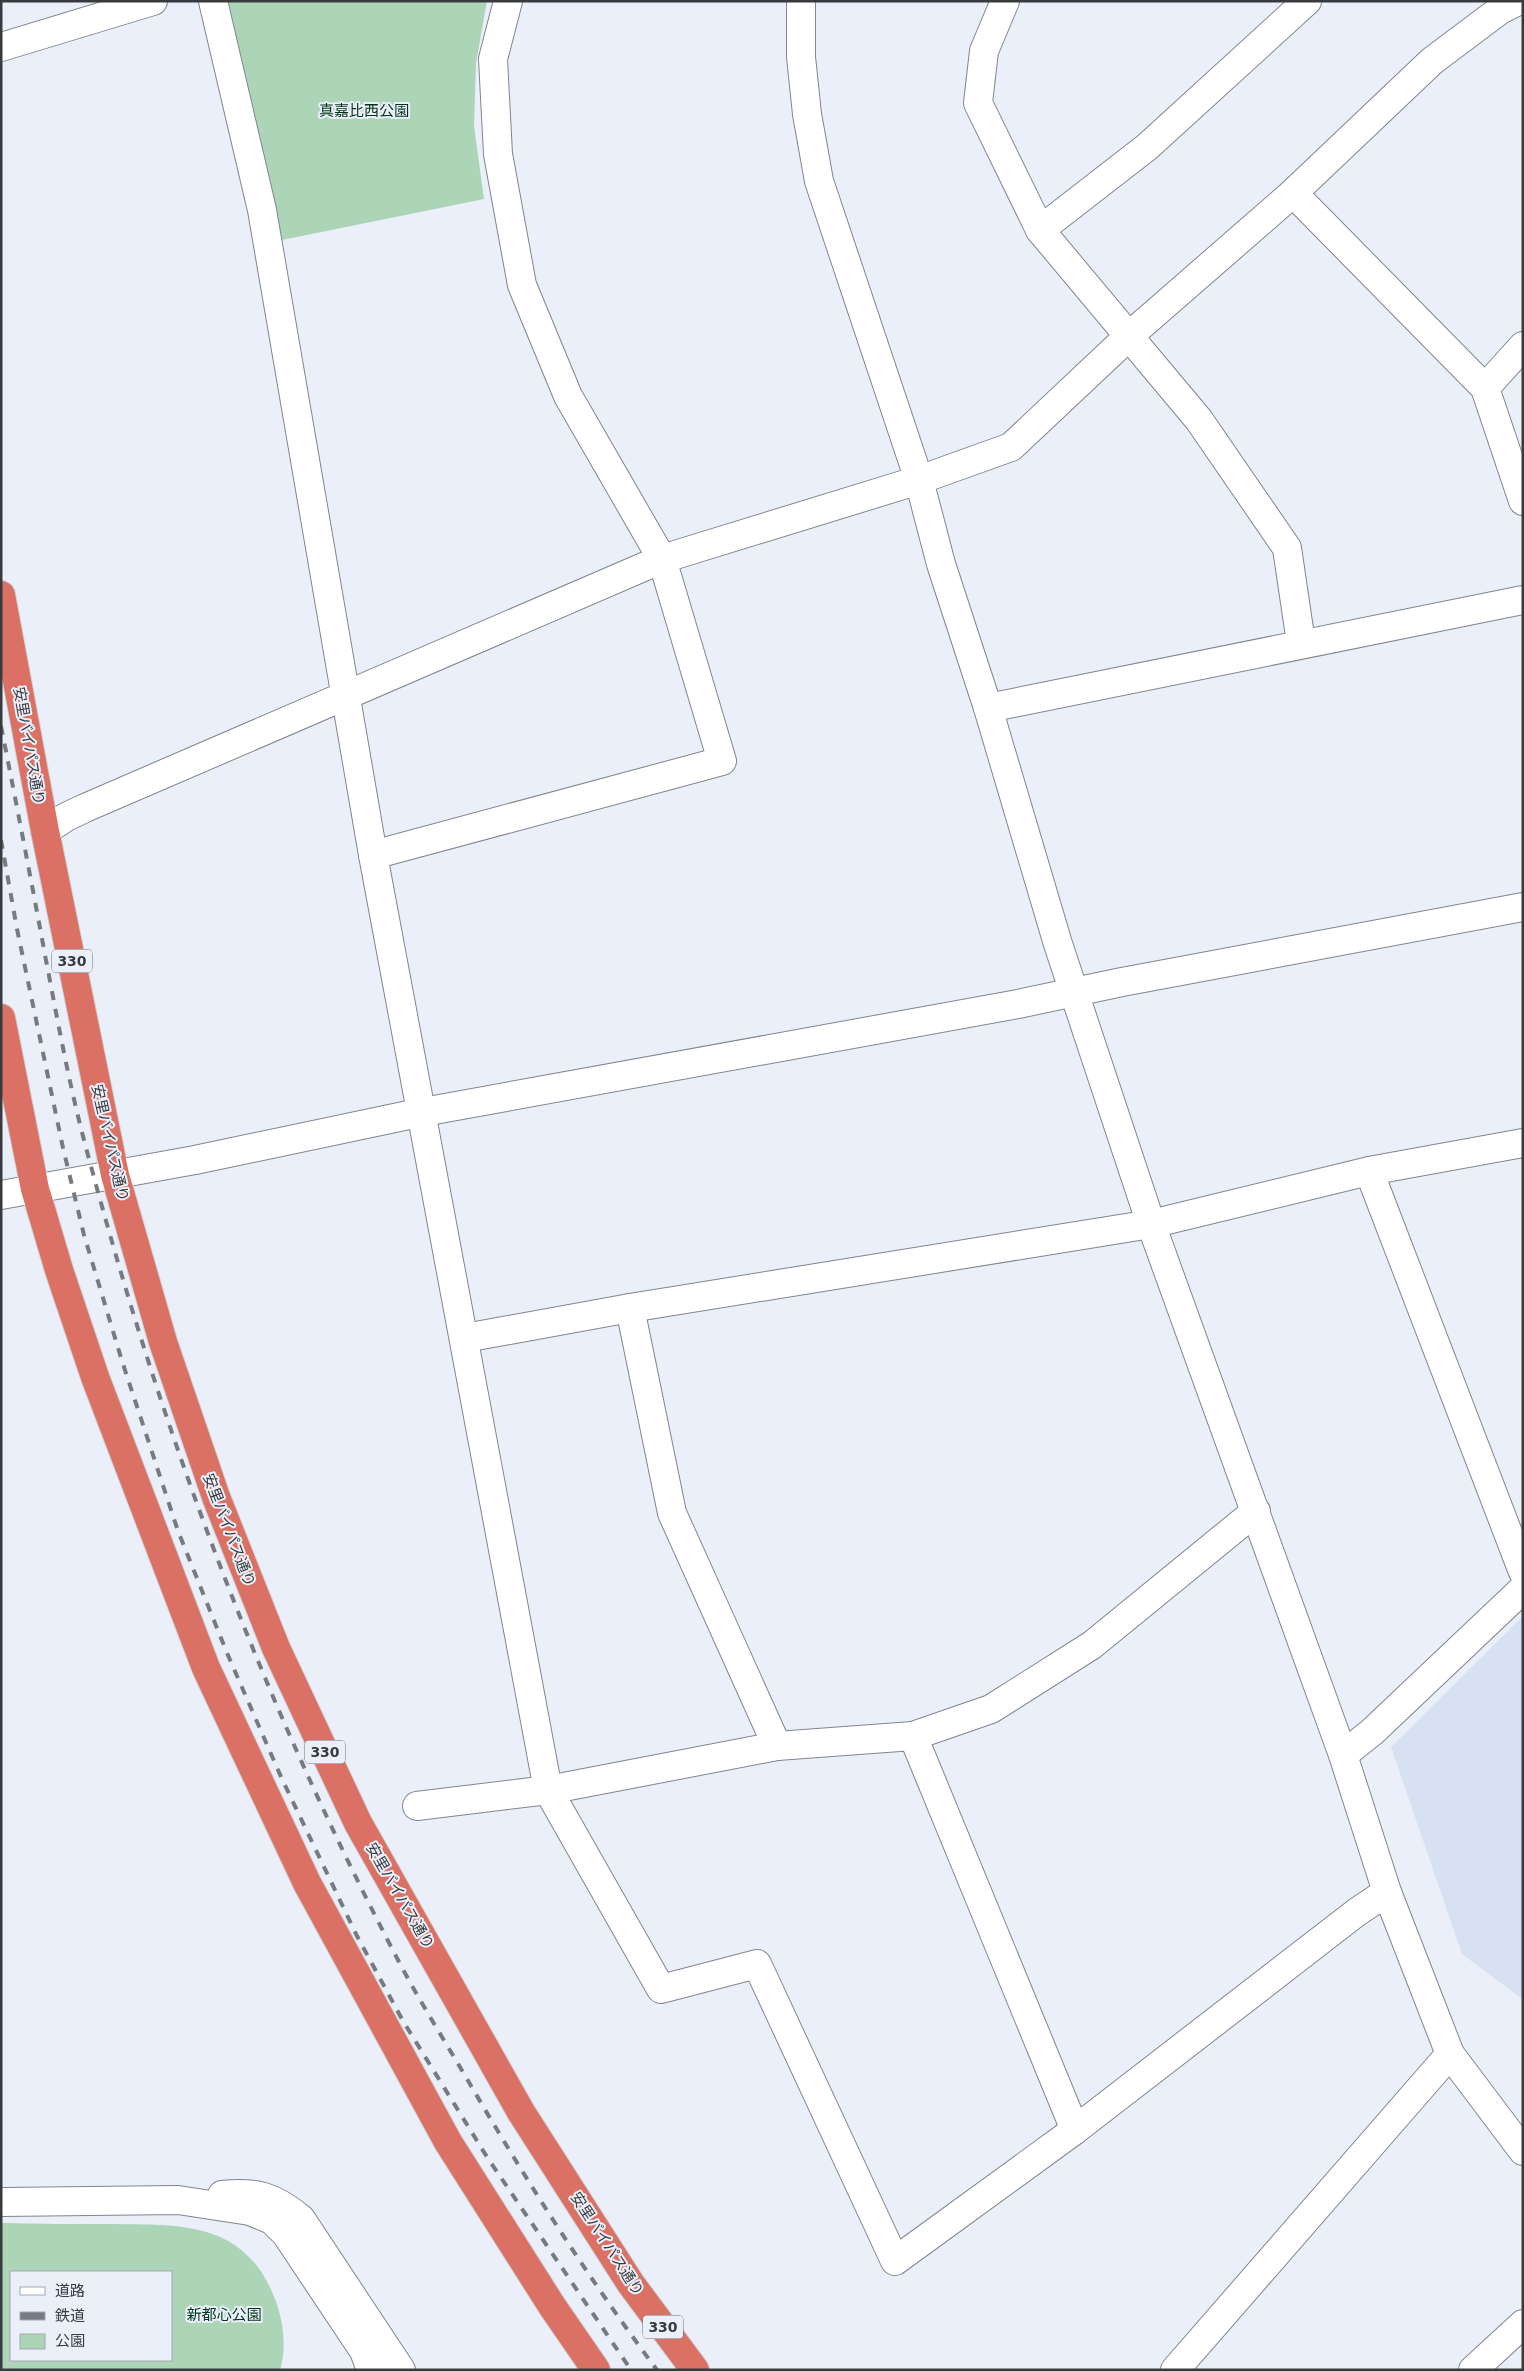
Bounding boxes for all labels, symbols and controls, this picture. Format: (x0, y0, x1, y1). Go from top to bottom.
park label: 真嘉比西公園 (319, 102, 409, 120)
street label: 安里バイパス通り (10, 685, 48, 807)
road number: 330 (52, 949, 92, 972)
street label: 安里バイパス通り (88, 1083, 132, 1203)
street label: 安里バイパス通り (199, 1471, 259, 1589)
road number: 330 (305, 1740, 345, 1764)
street label: 安里バイパス通り (362, 1840, 438, 1952)
street label: 安里バイパス通り (567, 2189, 647, 2299)
legend (10, 2271, 172, 2361)
text: 道路 (55, 2282, 85, 2300)
park label: 新都心公園 (186, 2306, 262, 2324)
text: 鉄道 (55, 2307, 85, 2325)
road number: 330 (643, 2316, 683, 2338)
text: 公園 (55, 2332, 85, 2350)

